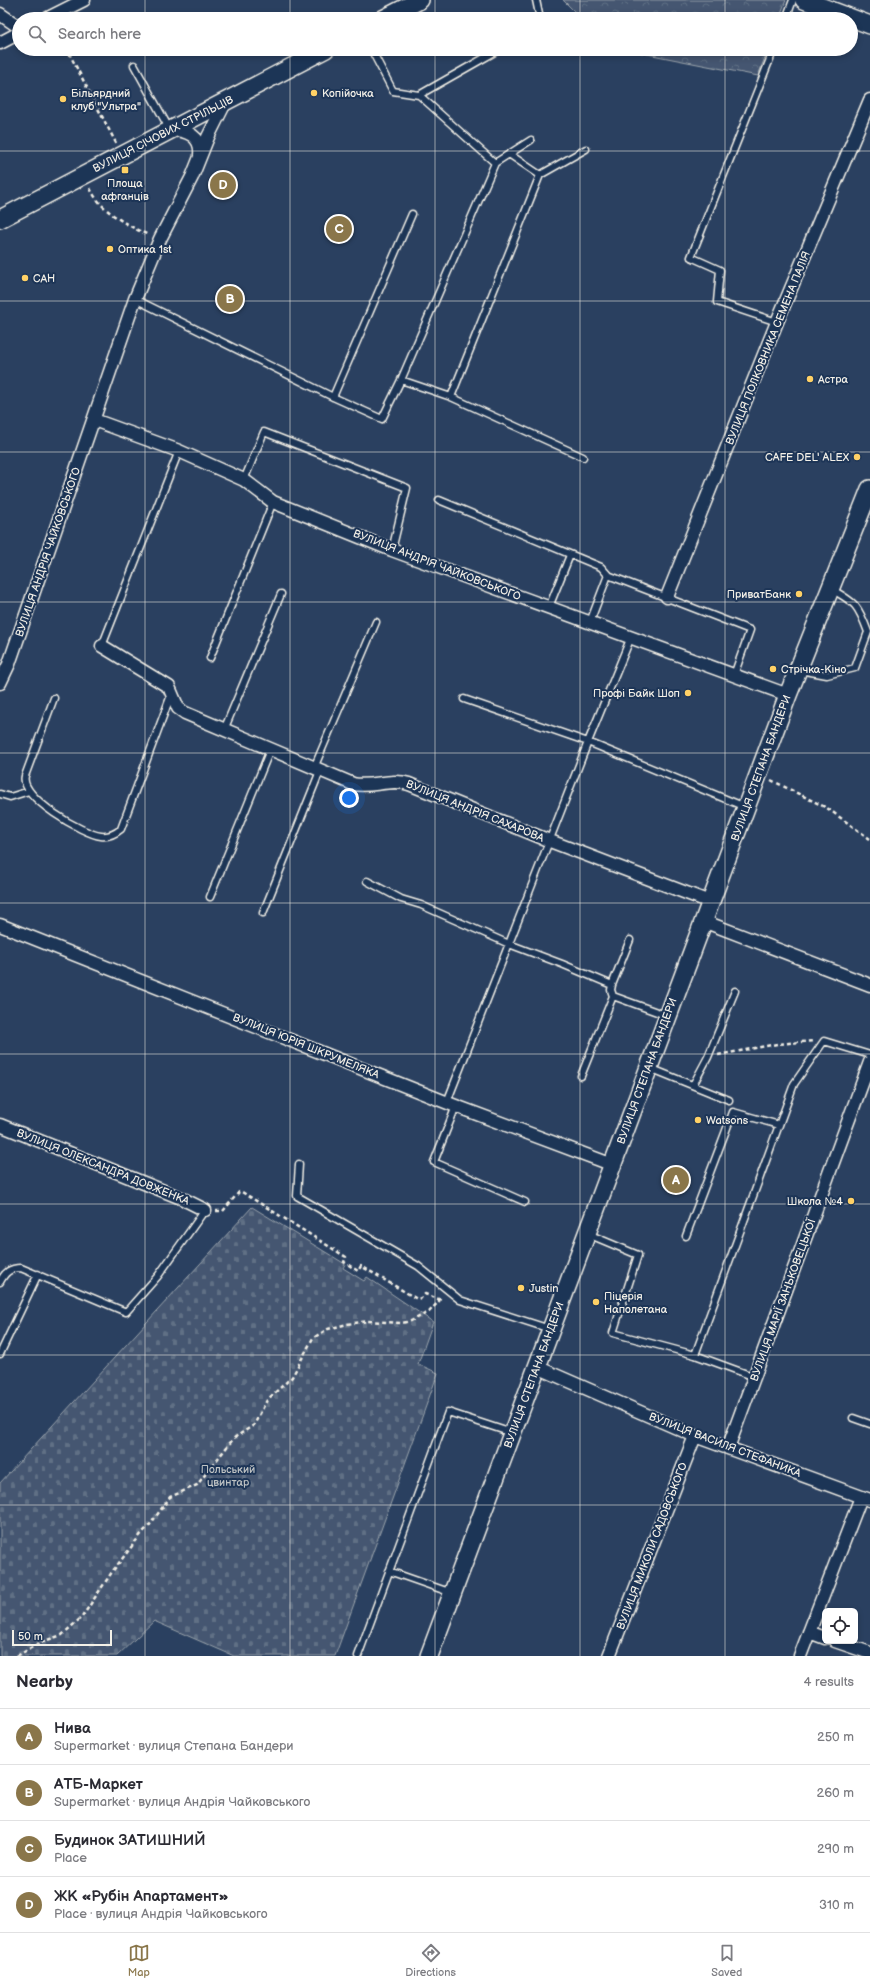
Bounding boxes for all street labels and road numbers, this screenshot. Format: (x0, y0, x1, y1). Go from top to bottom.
street label: ВУЛИЦЯ СІЧОВИХ СТРІЛЬЦІВ (91, 93, 235, 175)
street label: ВУЛИЦЯ ПОЛКОВНИКА СЕМЕНА ПАЛІЯ (723, 249, 813, 447)
street label: ВУЛИЦЯ АНДРІЯ ЧАЙКОВСЬКОГО (13, 465, 83, 639)
street label: ВУЛИЦЯ АНДРІЯ ЧАЙКОВСЬКОГО (351, 527, 523, 603)
street label: ВУЛИЦЯ СТЕПАНА БАНДЕРИ (728, 693, 794, 843)
street label: ВУЛИЦЯ АНДРІЯ САХАРОВА (404, 777, 546, 845)
street label: ВУЛИЦЯ СТЕПАНА БАНДЕРИ (614, 996, 680, 1146)
street label: ВУЛИЦЯ ЮРІЯ ШКРУМЕЛЯКА (231, 1011, 381, 1081)
street label: ВУЛИЦЯ ОЛЕКСАНДРА ДОВЖЕНКА (15, 1126, 192, 1208)
street label: ВУЛИЦЯ МАРІЇ ЗАНЬКОВЕЦЬКОЇ (747, 1216, 819, 1383)
street label: ВУЛИЦЯ СТЕПАНА БАНДЕРИ (501, 1300, 567, 1450)
street label: ВУЛИЦЯ ВАСИЛЯ СТЕФАНИКА (647, 1410, 803, 1480)
street label: ВУЛИЦЯ МИКОЛИ САДОВСЬКОГО (614, 1461, 690, 1631)

